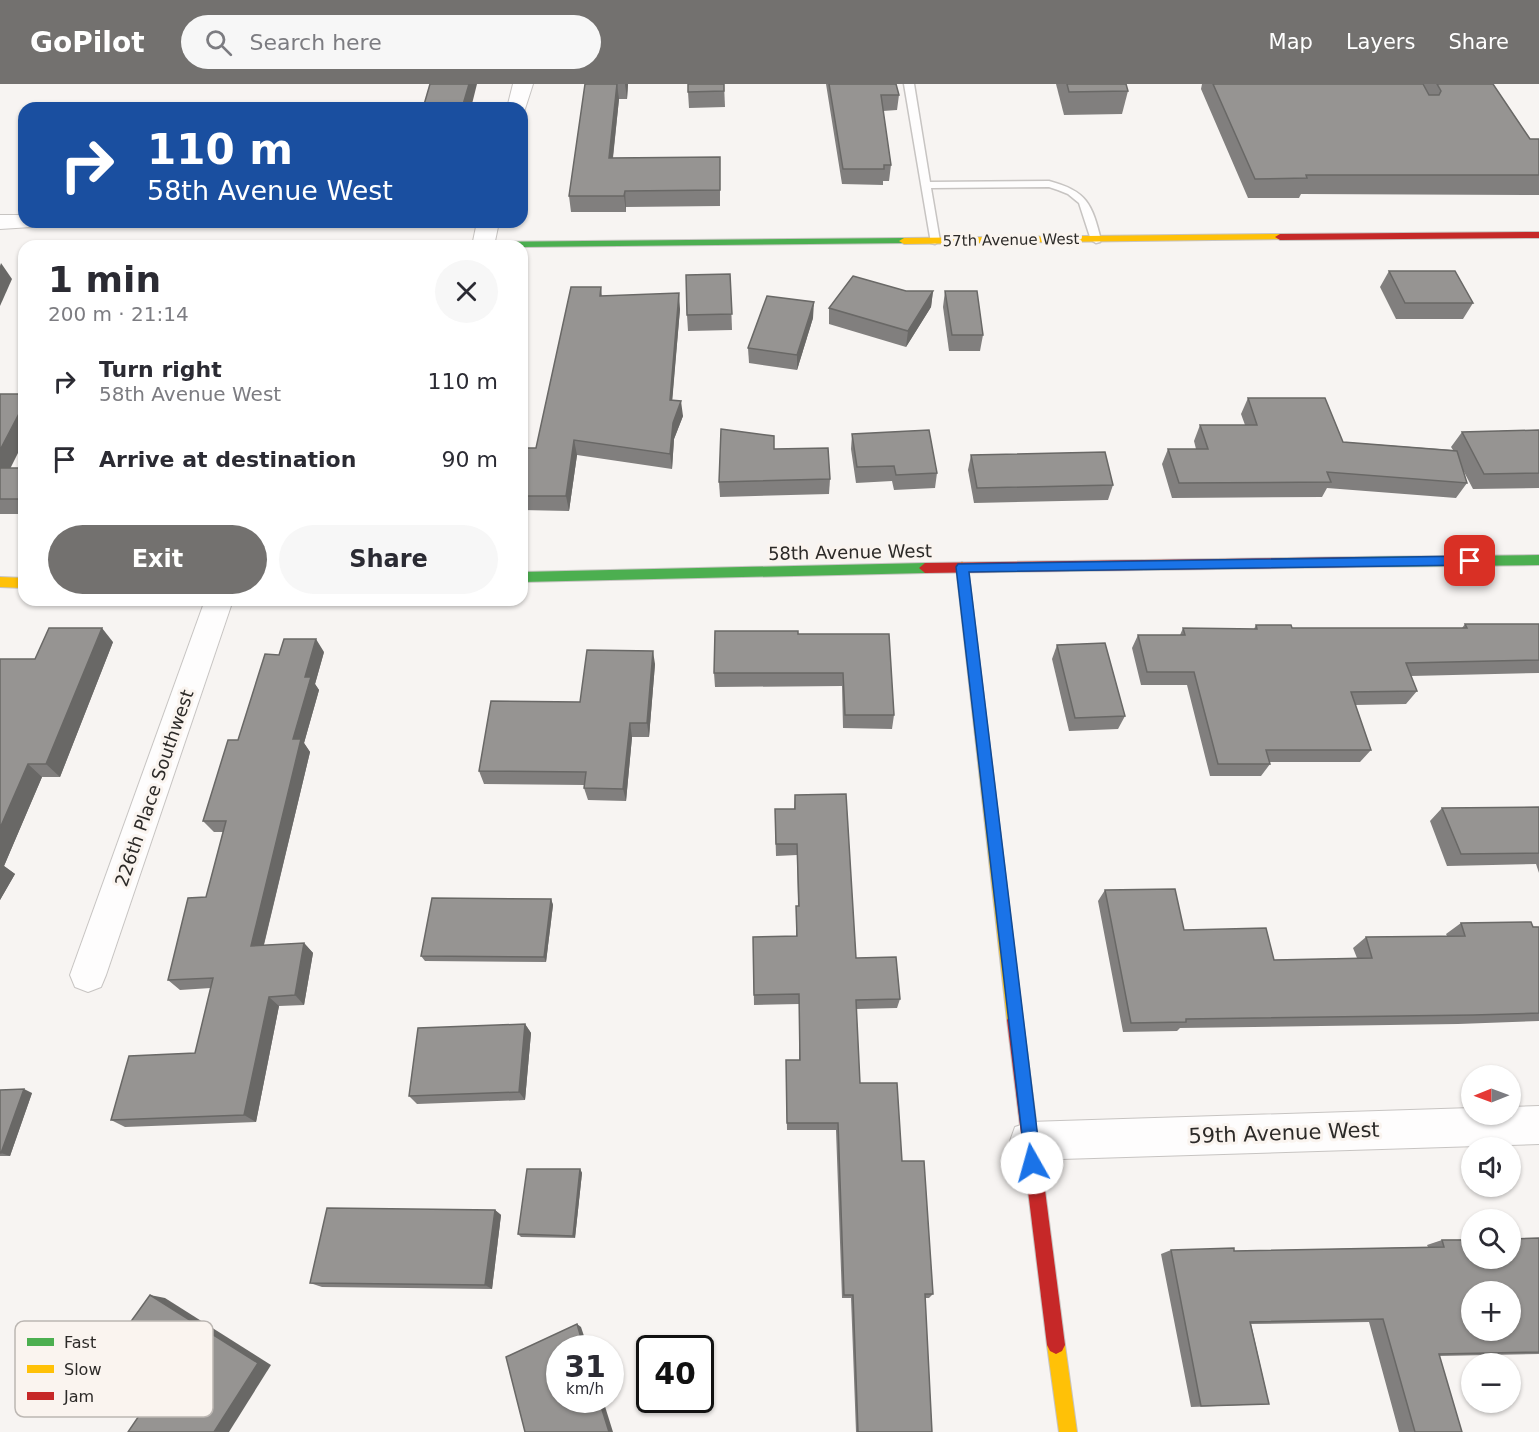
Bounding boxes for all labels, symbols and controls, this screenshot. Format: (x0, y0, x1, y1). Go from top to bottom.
search box (181, 15, 601, 69)
text: GoPilot (30, 26, 145, 59)
icon: search (202, 26, 235, 59)
text: Search here (250, 30, 382, 55)
text: Map (1269, 30, 1313, 54)
text: Layers (1346, 30, 1415, 54)
text: Share (1448, 30, 1509, 54)
text: 110 m (147, 125, 293, 174)
icon: right (48, 126, 126, 204)
text: 58th Avenue West (147, 175, 393, 206)
street label: 57th Avenue West (943, 230, 1080, 250)
text: 1 min (48, 259, 161, 300)
button: close (435, 260, 498, 323)
text: 200 m · 21:14 (48, 302, 189, 326)
text: Turn right (99, 357, 222, 382)
icon: right (48, 365, 81, 398)
text: 110 m (428, 369, 498, 394)
text: 58th Avenue West (99, 382, 281, 406)
icon: arrive (48, 443, 81, 476)
text: Arrive at destination (99, 447, 356, 472)
text: 90 m (442, 447, 498, 472)
button: Exit (48, 525, 267, 594)
button: Share (279, 525, 498, 594)
pin (1444, 535, 1495, 586)
street label: 58th Avenue West (768, 540, 932, 564)
icon: arrive (1453, 544, 1486, 577)
street label: 226th Place Southwest (110, 687, 198, 889)
north arrow (1461, 1065, 1521, 1125)
map controls (1461, 1065, 1521, 1413)
street label: 59th Avenue West (1188, 1118, 1380, 1148)
position arrow (1000, 1131, 1064, 1195)
button: sound (1461, 1137, 1521, 1197)
button: search (1461, 1209, 1521, 1269)
button: + (1461, 1281, 1521, 1341)
legend (15, 1321, 213, 1417)
text: Fast (64, 1333, 96, 1352)
speed limit sign: 40 (636, 1335, 714, 1413)
text: 31 (564, 1349, 606, 1384)
button: − (1461, 1353, 1521, 1413)
text: Slow (64, 1360, 101, 1379)
text: km/h (566, 1380, 604, 1398)
text: Jam (63, 1387, 94, 1406)

